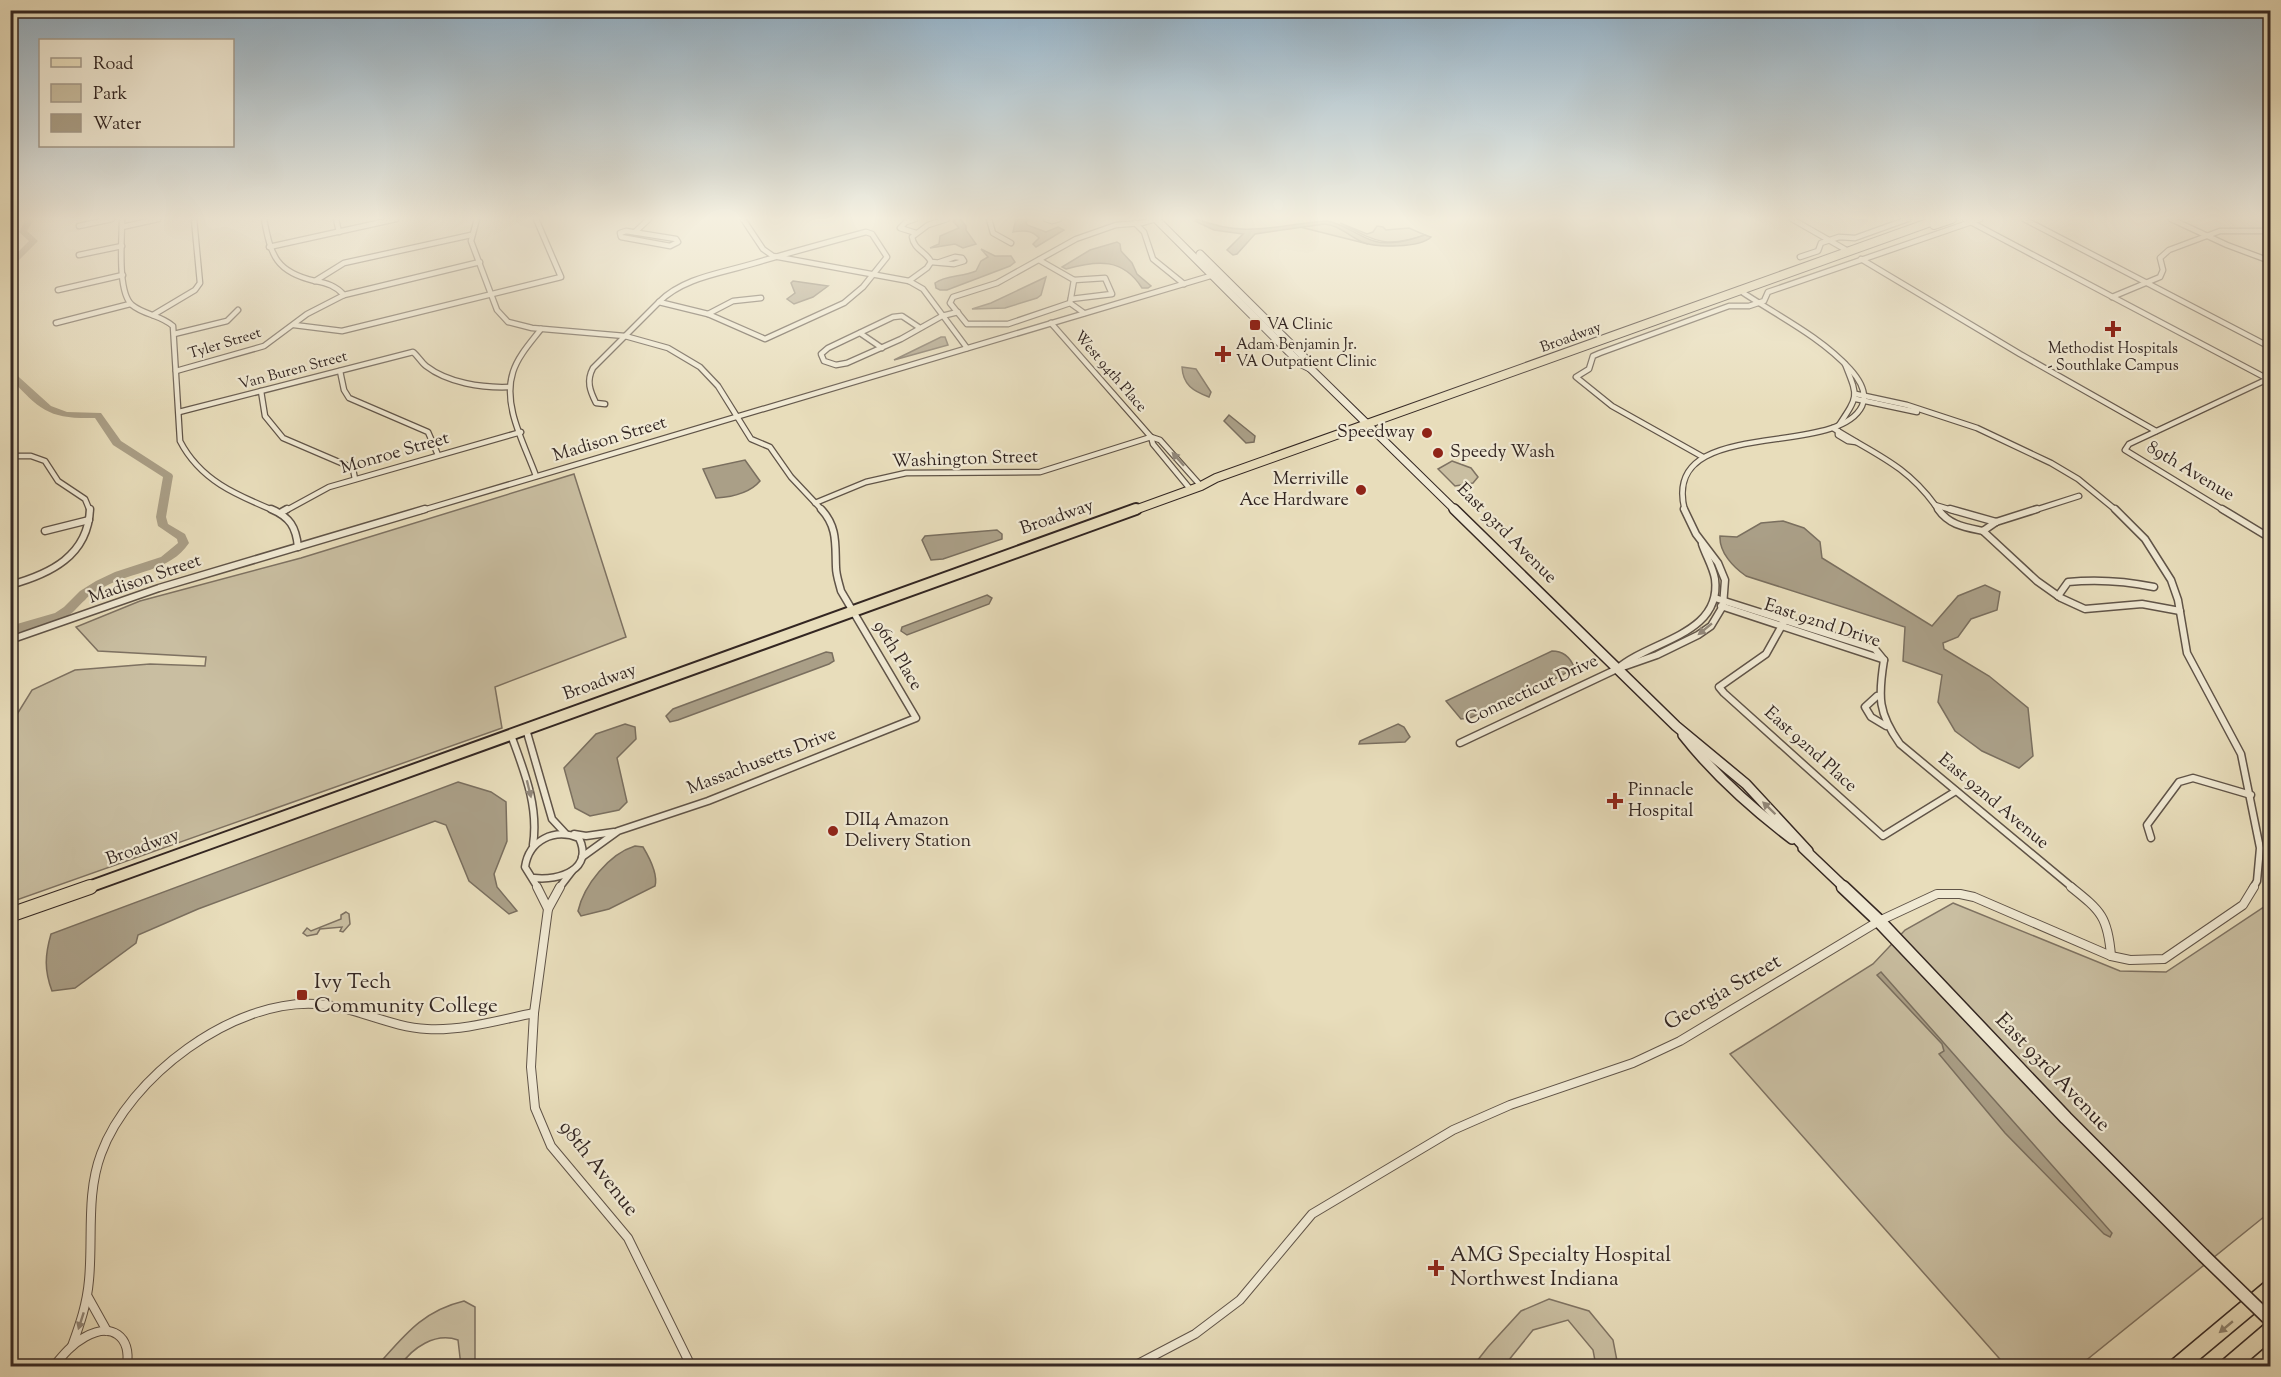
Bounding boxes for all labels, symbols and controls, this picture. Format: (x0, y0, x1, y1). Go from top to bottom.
legend (39, 39, 234, 147)
text: Road (93, 52, 133, 78)
text: Park (93, 82, 128, 108)
text: Water (93, 112, 142, 138)
place label: VA Clinic (1267, 315, 1333, 336)
street label: Broadway (1537, 317, 1605, 359)
marker: VA Clinic (1248, 318, 1262, 332)
marker: Methodist Hospitals - Southlake Campus (2104, 320, 2122, 338)
street label: Tyler Street (186, 323, 264, 365)
street label: West 94th Place (1069, 327, 1151, 417)
place label: Adam Benjamin Jr. VA Outpatient Clinic (1236, 335, 1377, 373)
place label: Methodist Hospitals - Southlake Campus (2047, 339, 2179, 377)
marker: Adam Benjamin Jr. VA Outpatient Clinic (1214, 345, 1232, 363)
street label: Van Buren Street (236, 346, 350, 396)
street label: Madison Street (550, 410, 670, 470)
place label: Speedway (1337, 420, 1415, 446)
street label: Monroe Street (338, 426, 452, 482)
marker: Speedway (1420, 426, 1434, 440)
street label: 89th Avenue (2141, 436, 2239, 508)
place label: Speedy Wash (1450, 440, 1556, 466)
street label: Washington Street (891, 444, 1039, 476)
marker: Speedy Wash (1431, 446, 1445, 460)
one-way arrow (1171, 452, 1185, 467)
place label: Merriville Ace Hardware (1239, 467, 1349, 514)
street label: East 93rd Avenue (1450, 478, 1562, 590)
marker: Merriville Ace Hardware (1354, 483, 1368, 497)
street label: Broadway (1017, 493, 1097, 543)
street label: Madison Street (85, 549, 205, 611)
street label: East 92nd Drive (1760, 593, 1884, 655)
street label: 96th Place (866, 616, 928, 696)
one-way arrow (1698, 623, 1713, 635)
street label: Connecticut Drive (1461, 649, 1603, 733)
street label: Broadway (560, 658, 640, 708)
street label: East 92nd Place (1758, 701, 1862, 799)
street label: Massachusetts Drive (684, 722, 840, 802)
street label: East 92nd Avenue (1932, 748, 2054, 856)
place label: Pinnacle Hospital (1628, 778, 1694, 825)
one-way arrow (525, 780, 534, 798)
marker: Pinnacle Hospital (1606, 792, 1624, 810)
one-way arrow (1762, 801, 1776, 815)
place label: DII4 Amazon Delivery Station (845, 808, 971, 855)
street label: Broadway (103, 823, 183, 873)
marker: DII4 Amazon Delivery Station (826, 824, 840, 838)
street label: Georgia Street (1659, 947, 1787, 1039)
place label: Ivy Tech Community College (314, 968, 498, 1022)
marker: Ivy Tech Community College (295, 988, 309, 1002)
street label: East 93rd Avenue (1987, 1007, 2117, 1139)
street label: 98th Avenue (551, 1115, 645, 1223)
place label: AMG Specialty Hospital Northwest Indiana (1450, 1241, 1671, 1295)
marker: AMG Specialty Hospital Northwest Indiana (1427, 1259, 1445, 1277)
one-way arrow (75, 1312, 85, 1330)
one-way arrow (2218, 1320, 2234, 1333)

